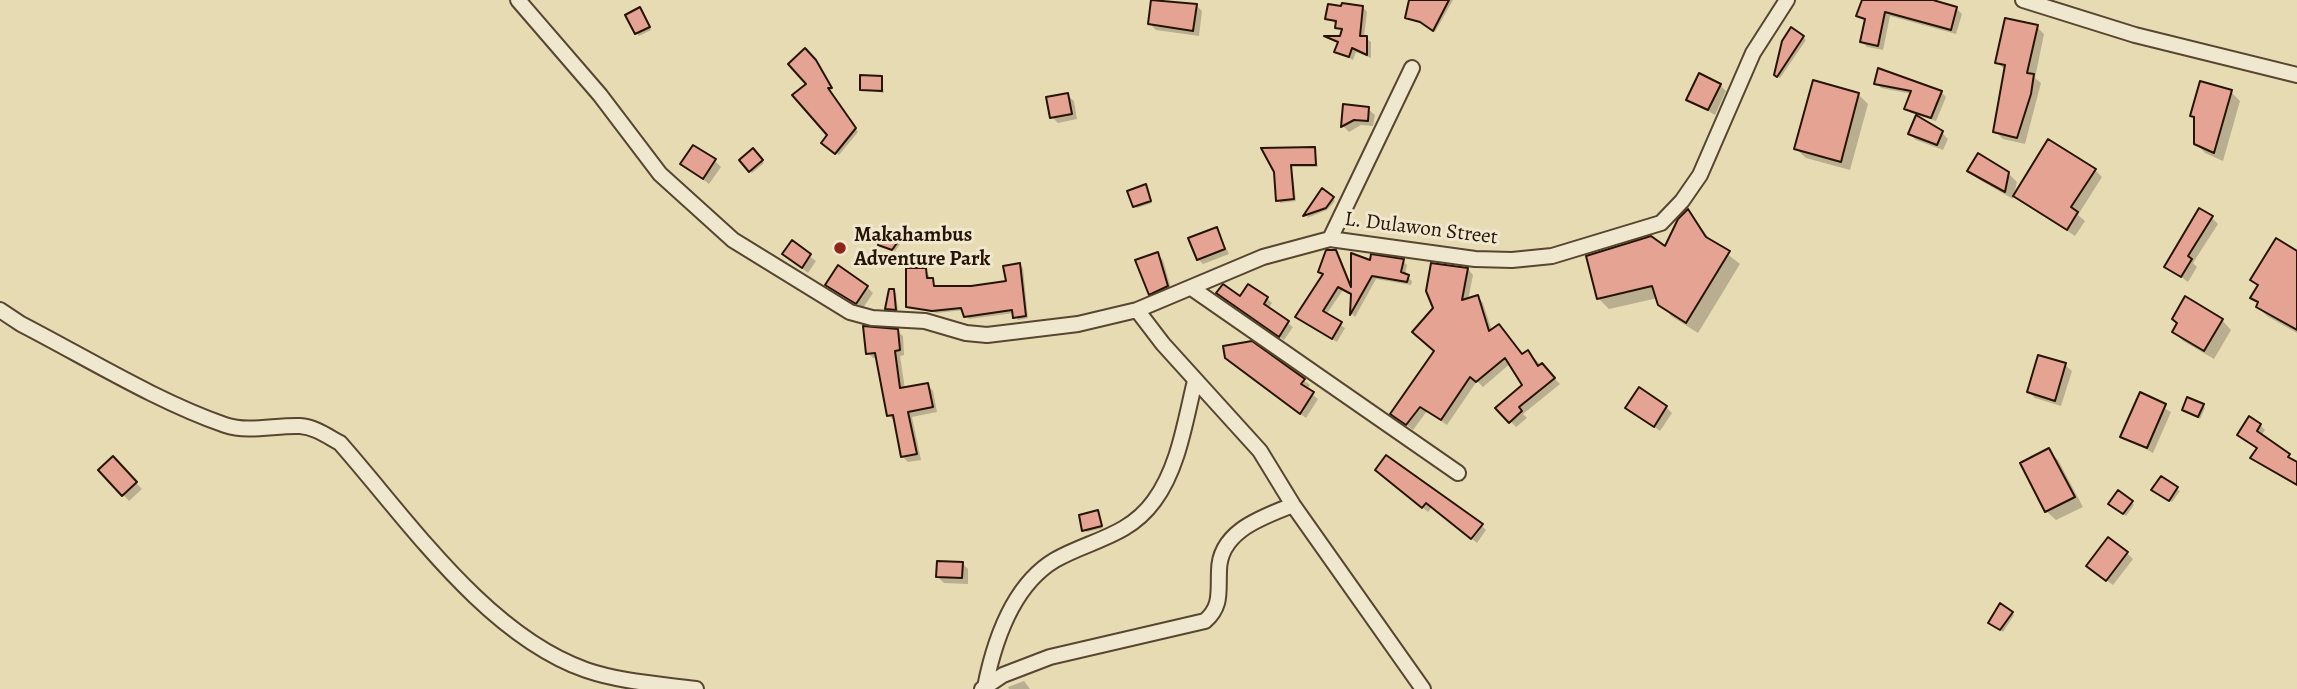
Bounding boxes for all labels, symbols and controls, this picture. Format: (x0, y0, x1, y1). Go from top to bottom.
street label: L. Dulawon Street (1343, 207, 1499, 251)
place label: Makahambus Adventure Park (854, 223, 990, 273)
marker: Makahambus Adventure Park (832, 240, 848, 256)

